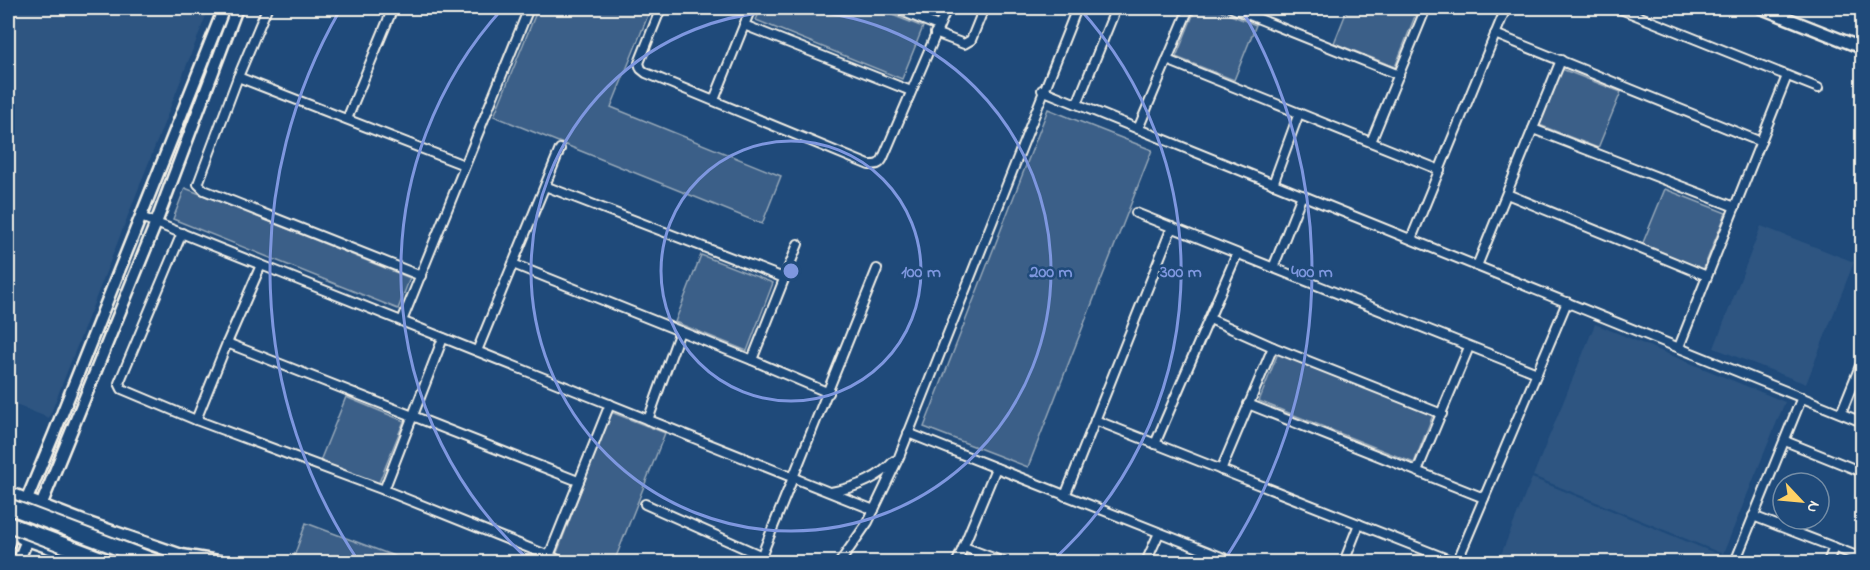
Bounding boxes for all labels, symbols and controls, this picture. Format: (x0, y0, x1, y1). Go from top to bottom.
text: 100 m (901, 260, 941, 286)
text: 200 m (1029, 260, 1073, 286)
text: 300 m (1159, 260, 1202, 286)
text: 400 m (1291, 260, 1333, 286)
centre of rings (781, 261, 801, 281)
north arrow (1771, 471, 1831, 531)
text: N (1799, 497, 1826, 517)

